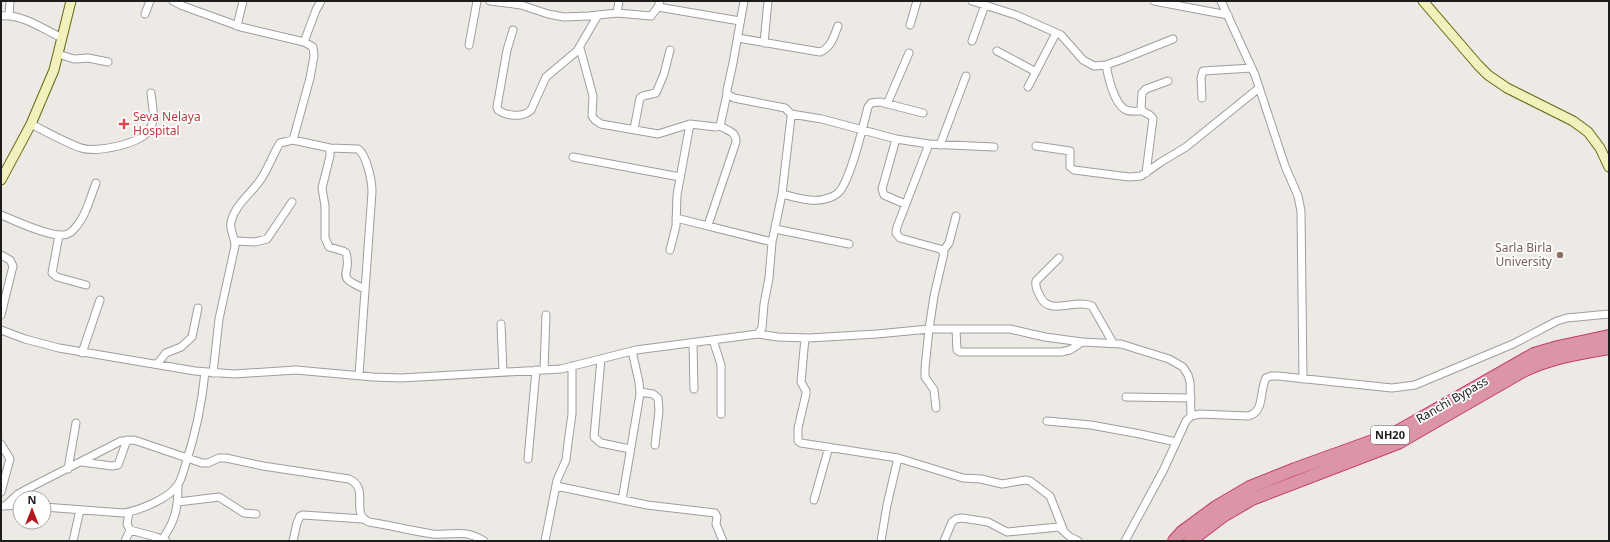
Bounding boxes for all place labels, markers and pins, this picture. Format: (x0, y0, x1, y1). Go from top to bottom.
place label: Seva Nelaya Hospital (133, 108, 201, 139)
marker: Seva Nelaya Hospital (118, 118, 130, 130)
place label: Sarla Birla University (1495, 239, 1553, 270)
marker: Sarla Birla University (1555, 250, 1565, 260)

